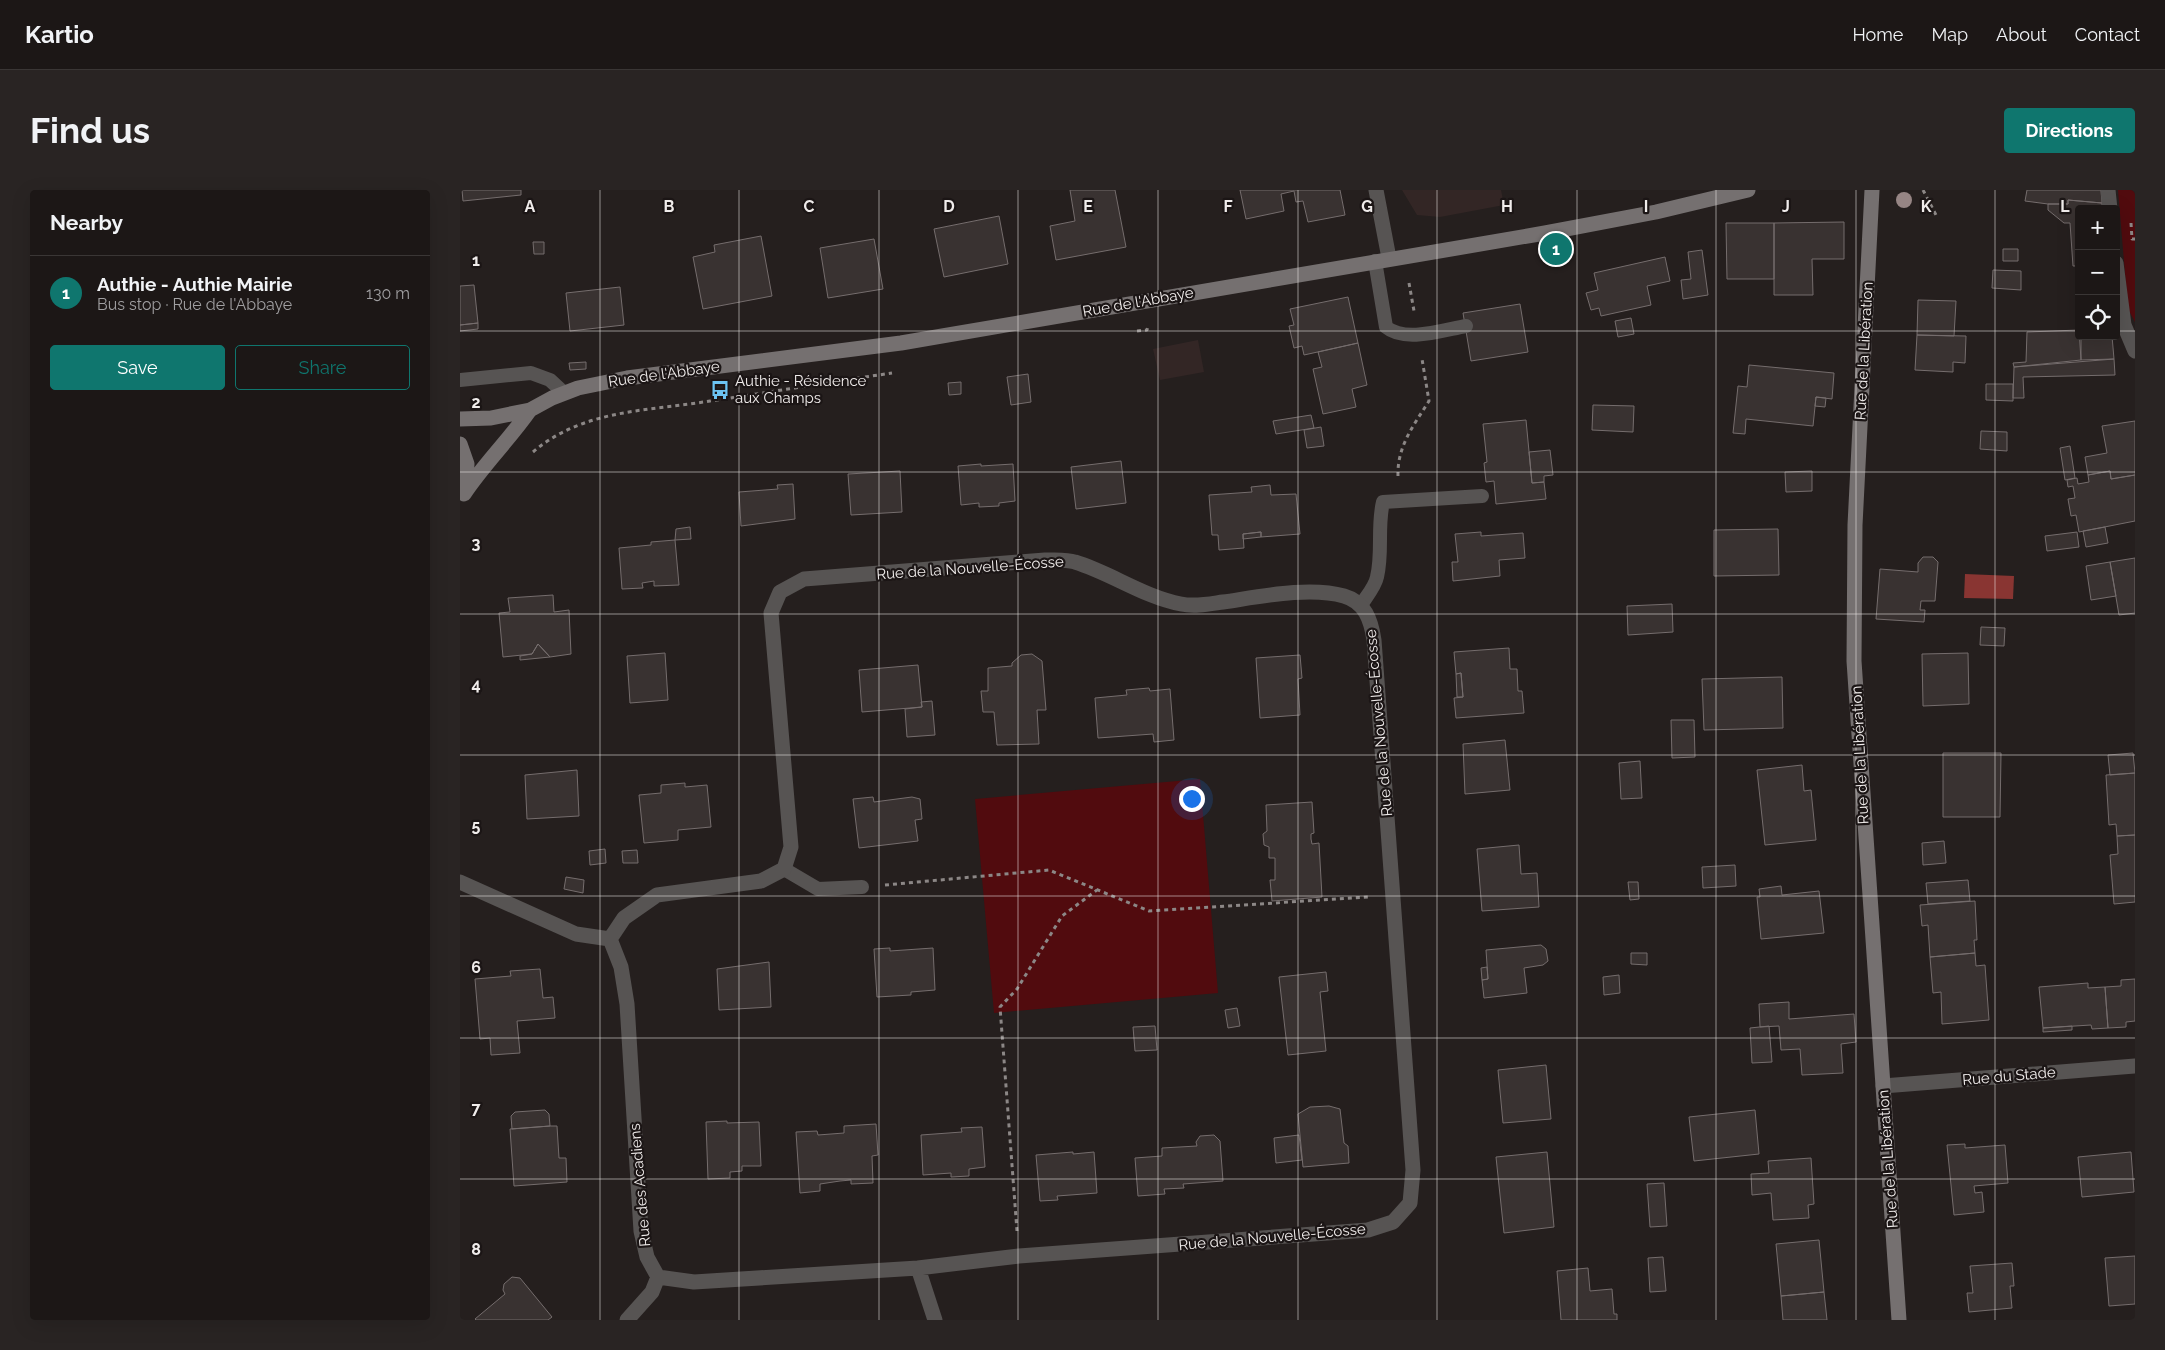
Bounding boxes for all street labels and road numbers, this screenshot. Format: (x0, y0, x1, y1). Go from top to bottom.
street label: Rue de la Libération (1851, 281, 1877, 421)
street label: Rue de l'Abbaye (1081, 283, 1195, 321)
street label: Rue de l'Abbaye (607, 357, 721, 391)
street label: Rue de la Nouvelle-Écosse (876, 552, 1064, 584)
street label: Rue de la Nouvelle-Écosse (1362, 629, 1396, 817)
street label: Rue de la Libération (1847, 685, 1873, 825)
street label: Rue du Stade (1962, 1063, 2057, 1089)
street label: Rue de la Libération (1874, 1089, 1902, 1229)
street label: Rue des Acadiens (626, 1123, 654, 1247)
street label: Rue de la Nouvelle-Écosse (1178, 1220, 1366, 1254)

